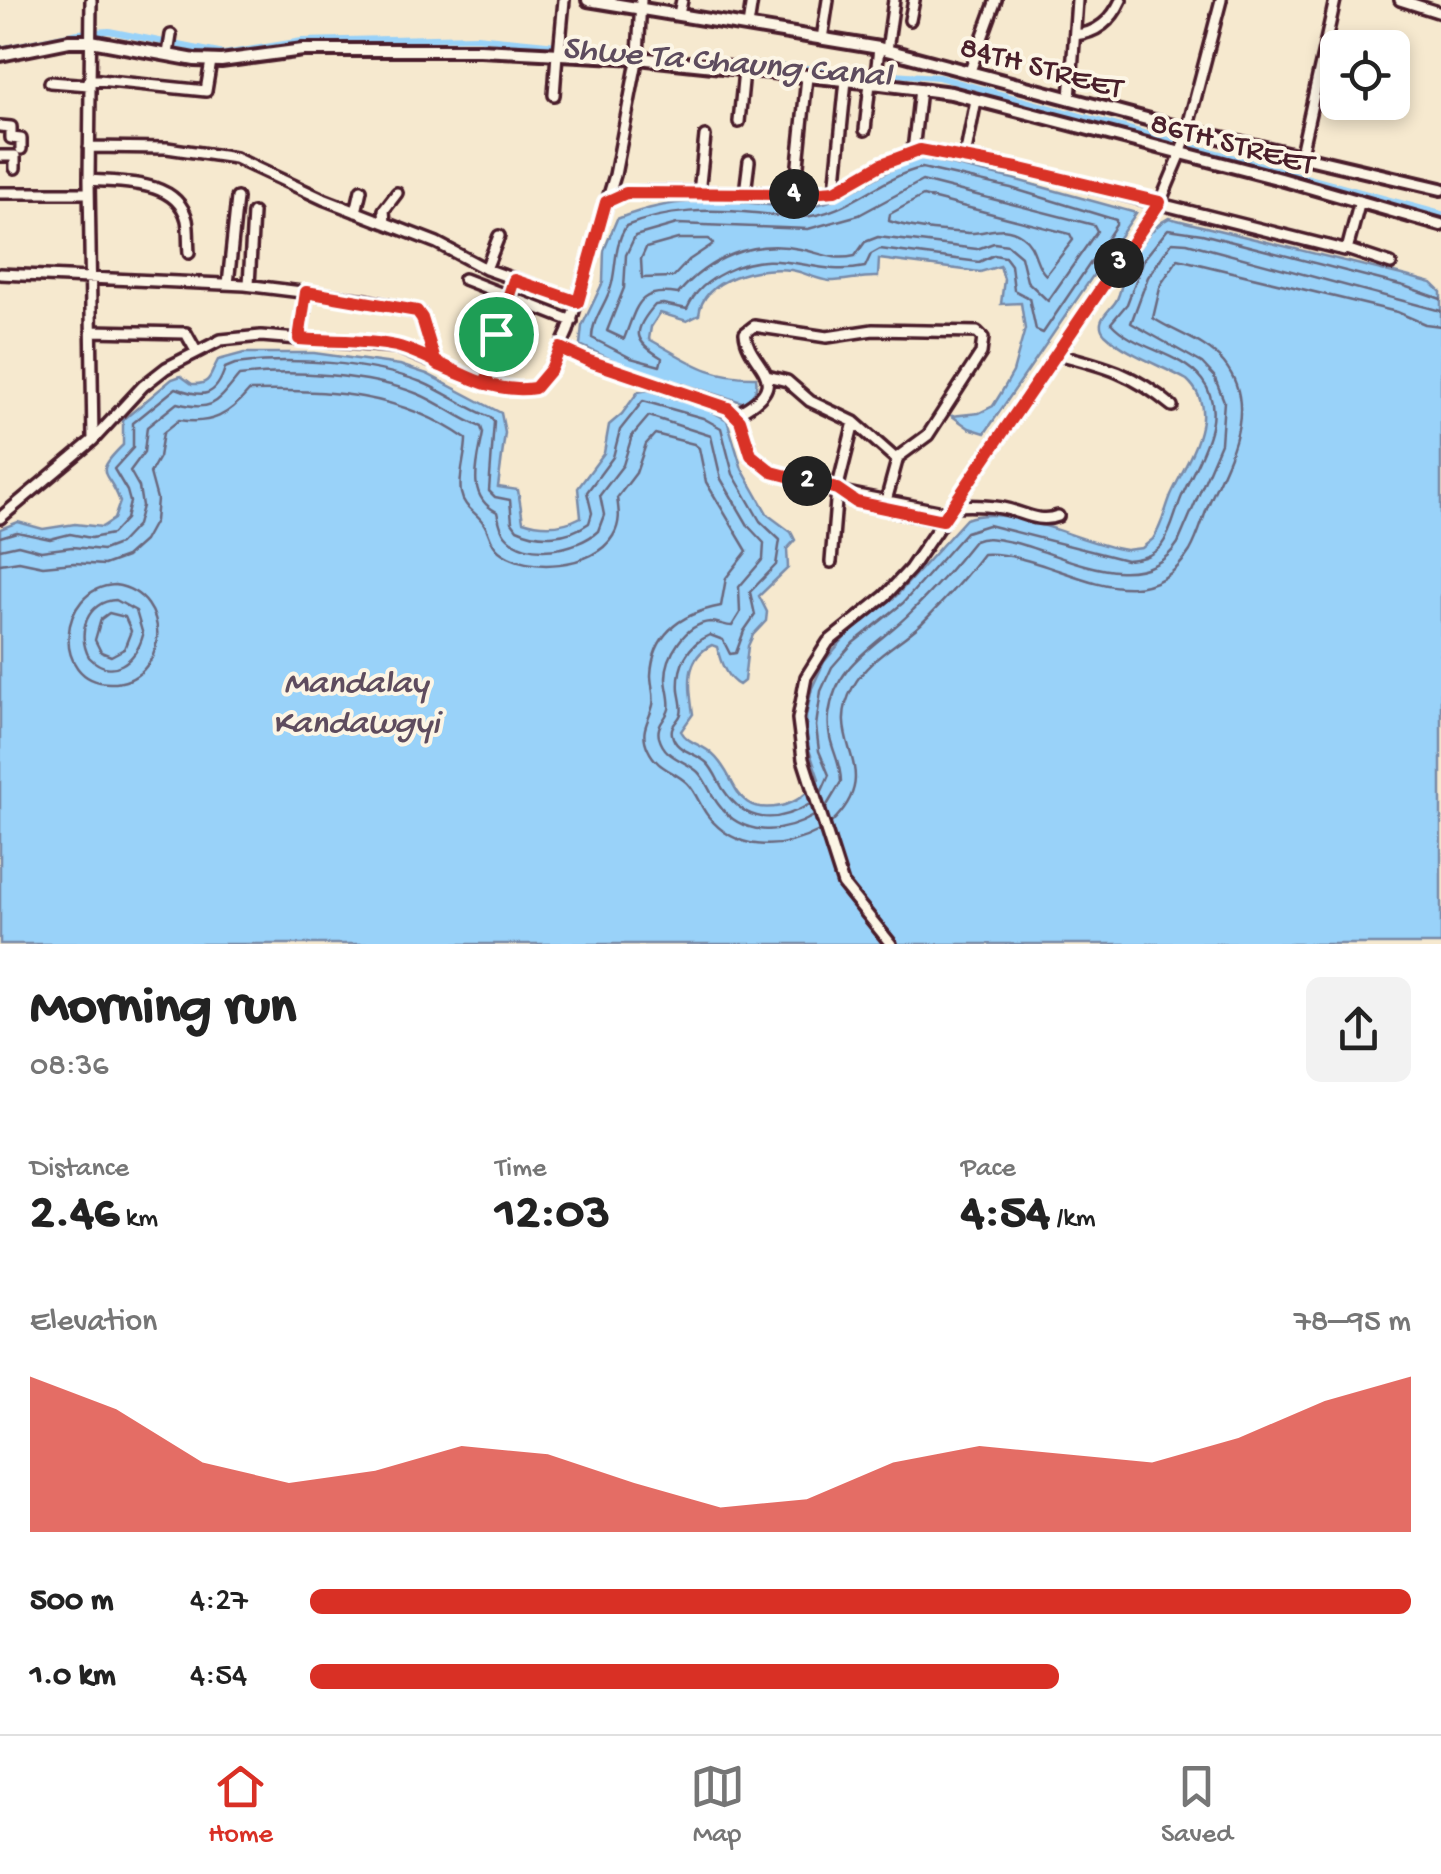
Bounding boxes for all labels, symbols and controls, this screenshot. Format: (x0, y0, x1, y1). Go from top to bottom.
water label: Shwe Ta Chaung Canal (560, 30, 895, 99)
street label: 84TH STREET (955, 30, 1128, 110)
map controls (1320, 30, 1410, 120)
button: locate (1320, 30, 1410, 120)
street label: 86TH STREET (1146, 106, 1319, 186)
pin: 4 (769, 169, 819, 219)
text: 4 (787, 177, 801, 210)
pin: 3 (1094, 238, 1144, 288)
text: 3 (1112, 246, 1126, 279)
pin (454, 292, 539, 377)
icon: arrive (469, 307, 524, 362)
pin: 2 (782, 456, 832, 506)
text: 2 (800, 464, 814, 497)
water label: Mandalay Kandawgyi (272, 665, 443, 746)
button: share (1306, 977, 1411, 1082)
text: Morning run (30, 978, 296, 1042)
text: 08:36 (30, 1048, 109, 1086)
text: Distance (30, 1153, 129, 1186)
text: Time (495, 1153, 547, 1186)
text: Pace (961, 1153, 1016, 1186)
text: 2.46 (30, 1186, 119, 1245)
text: 12:03 (495, 1186, 610, 1245)
text: 4:54 (961, 1186, 1050, 1245)
text: km (119, 1203, 158, 1236)
text: /km (1050, 1203, 1096, 1236)
text: Elevation (30, 1304, 157, 1342)
text: 78–95 m (1294, 1304, 1411, 1342)
text: 500 m (30, 1583, 113, 1621)
text: 4:27 (190, 1583, 248, 1621)
text: 1.0 km (30, 1658, 116, 1696)
text: 4:54 (190, 1658, 247, 1696)
tab: Home (208, 1759, 273, 1852)
tab: Map (690, 1759, 745, 1852)
tab: Saved (1161, 1759, 1233, 1852)

